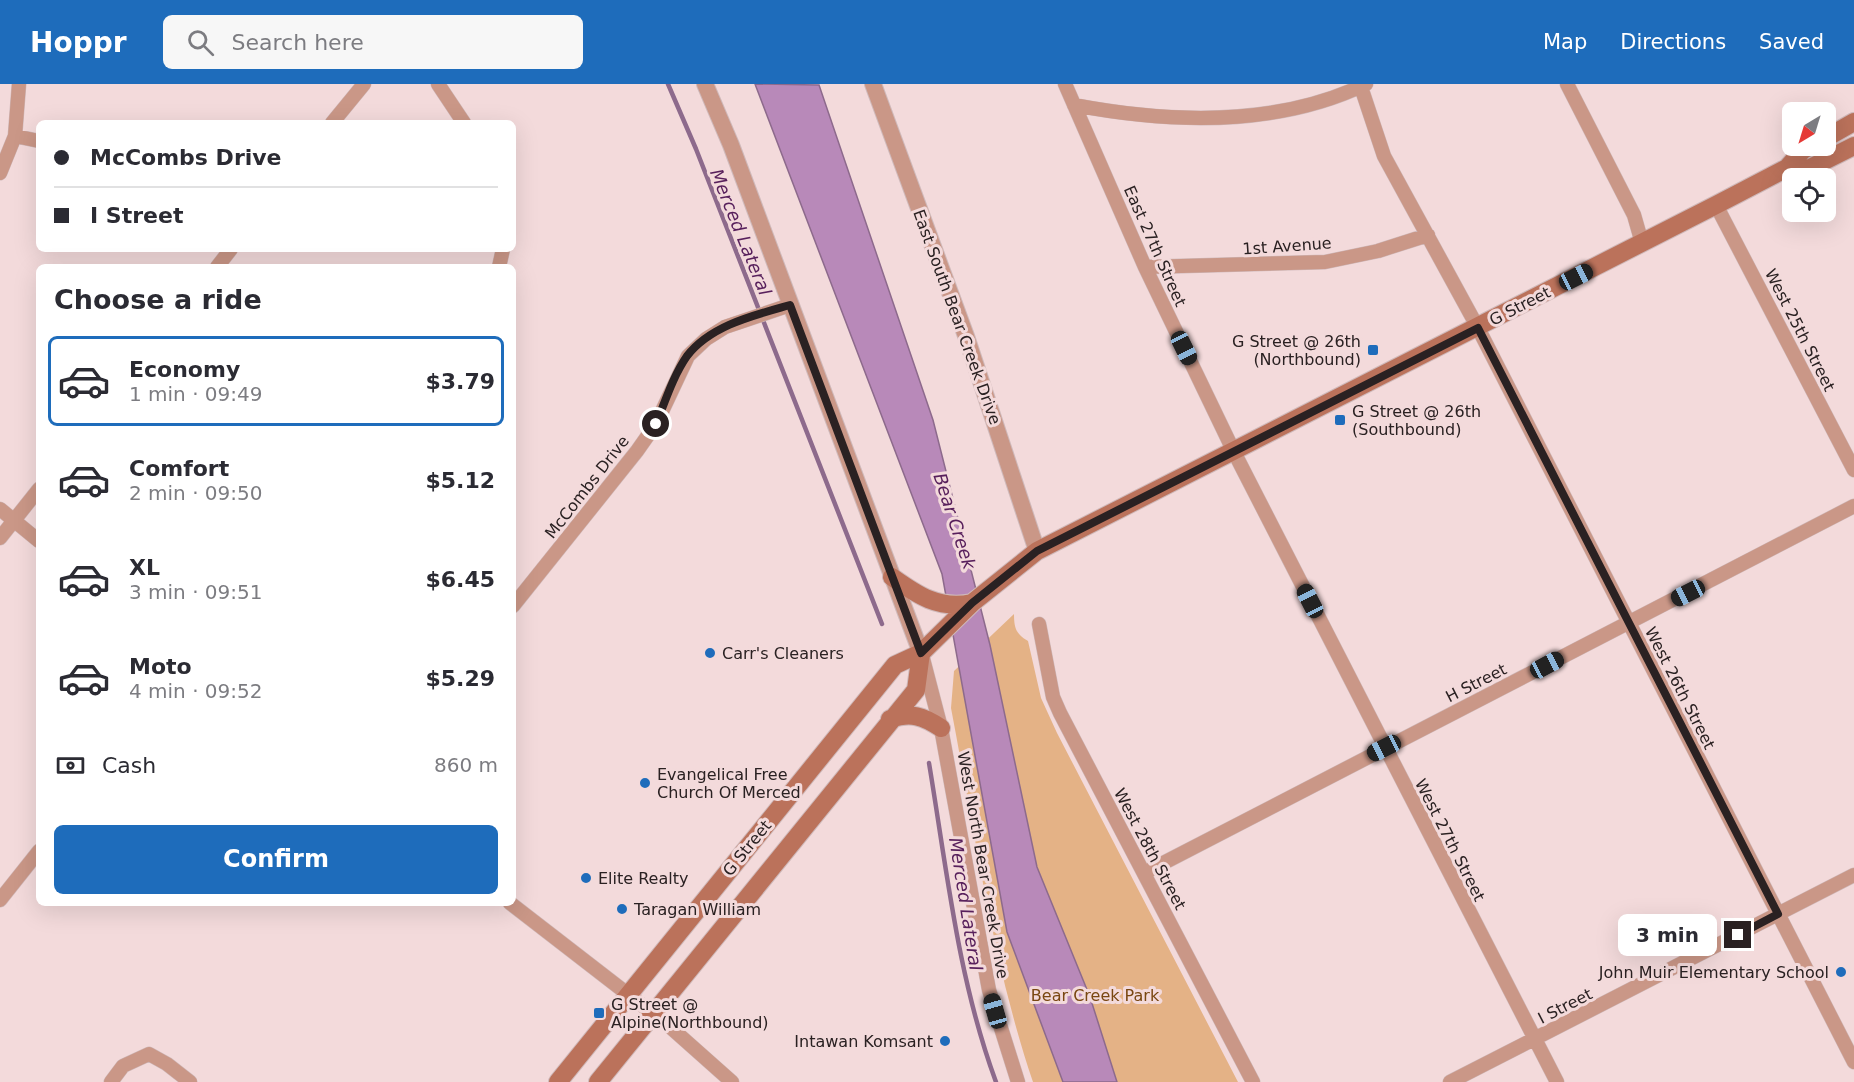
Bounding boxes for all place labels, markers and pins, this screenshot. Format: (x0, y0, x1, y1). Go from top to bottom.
place label: G Street @ 26th (Northbound) (1232, 332, 1361, 369)
marker: G Street @ 26th (Northbound) (1366, 343, 1380, 357)
place label: G Street @ 26th (Southbound) (1352, 402, 1481, 439)
marker: G Street @ 26th (Southbound) (1333, 413, 1347, 427)
place label: Carr's Cleaners (722, 644, 844, 663)
marker: Carr's Cleaners (703, 646, 717, 660)
place label: Evangelical Free Church Of Merced (657, 765, 801, 802)
marker: Evangelical Free Church Of Merced (638, 776, 652, 790)
place label: Elite Realty (598, 869, 688, 888)
marker: Elite Realty (579, 871, 593, 885)
place label: Taragan William (633, 900, 761, 919)
marker: Taragan William (615, 902, 629, 916)
place label: John Muir Elementary School (1598, 963, 1829, 982)
marker: John Muir Elementary School (1834, 965, 1848, 979)
place label: G Street @ Alpine(Northbound) (611, 995, 769, 1032)
marker: G Street @ Alpine(Northbound) (592, 1006, 606, 1020)
place label: Intawan Komsant (794, 1032, 933, 1051)
marker: Intawan Komsant (938, 1034, 952, 1048)

